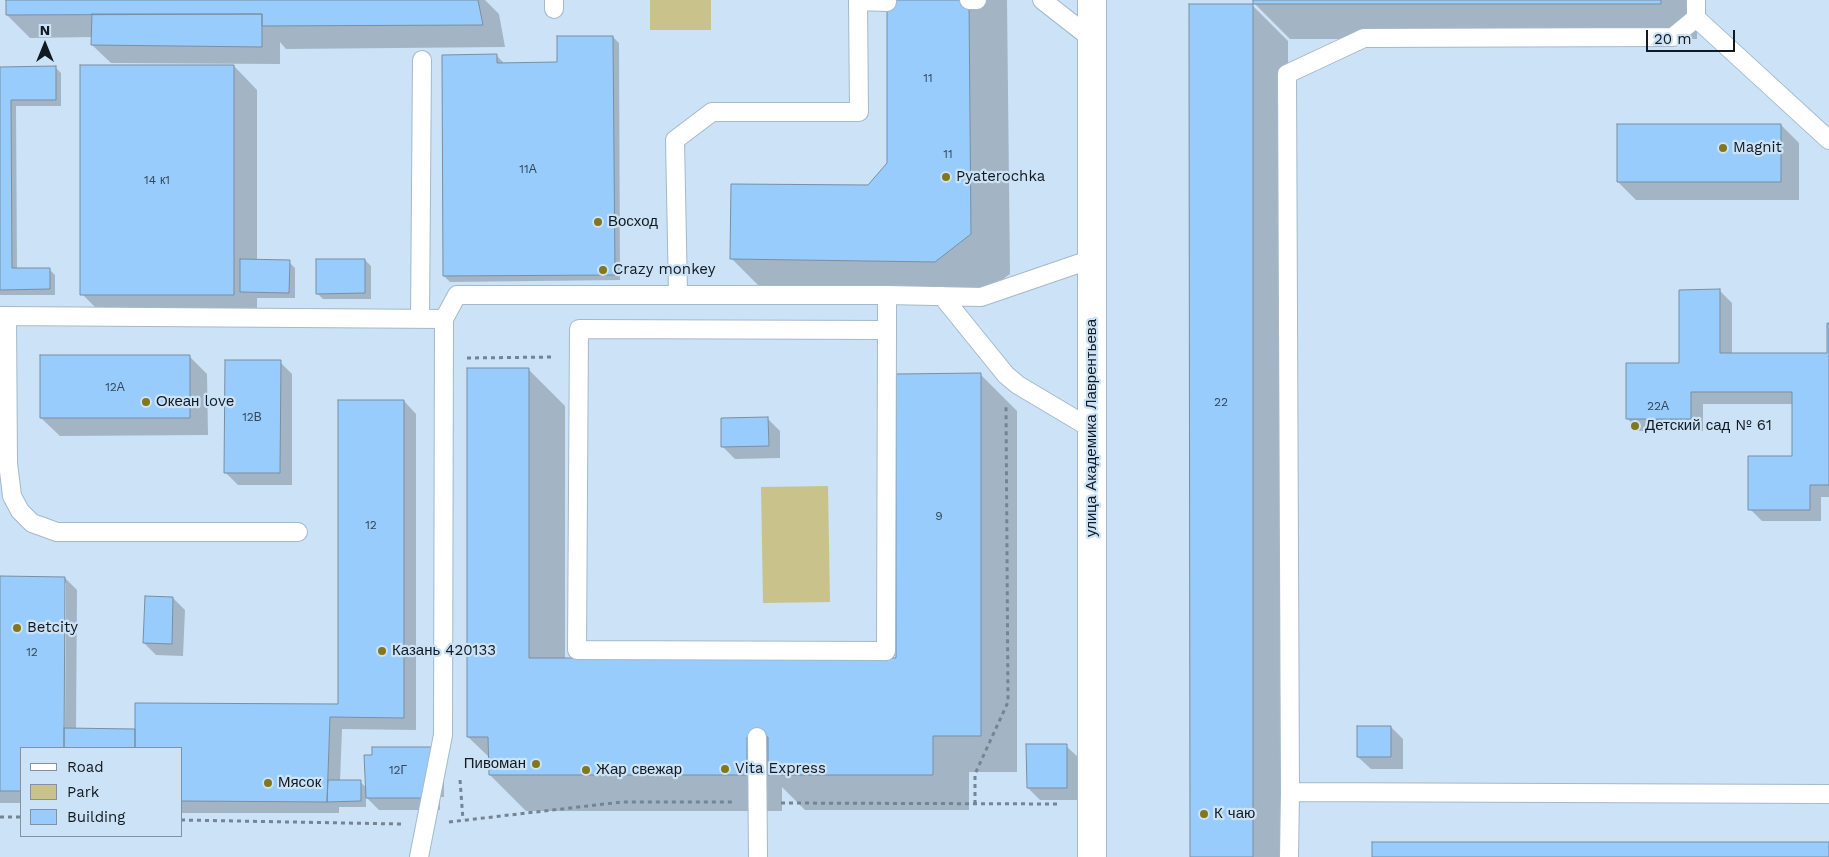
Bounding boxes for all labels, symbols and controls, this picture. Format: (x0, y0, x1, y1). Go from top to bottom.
north arrow (20, 20, 70, 70)
scale bar (1649, 20, 1738, 52)
text: N (40, 22, 50, 38)
text: 20 m (1654, 30, 1692, 48)
house number: 11 (923, 71, 933, 85)
place label: Magnit (1733, 139, 1782, 157)
marker: Magnit (1717, 142, 1729, 154)
house number: 11 (943, 147, 953, 161)
house number: 11А (519, 162, 537, 176)
place label: Pyaterochka (956, 168, 1045, 186)
marker: Pyaterochka (940, 171, 952, 183)
house number: 14 к1 (144, 173, 170, 187)
place label: Восход (608, 213, 658, 231)
marker: Восход (592, 216, 604, 228)
place label: Crazy monkey (613, 261, 715, 279)
marker: Crazy monkey (597, 264, 609, 276)
street label: улица Академика Лаврентьева (1083, 319, 1101, 537)
house number: 12А (105, 380, 125, 394)
place label: Океан love (156, 393, 235, 411)
house number: 22 (1214, 395, 1228, 409)
marker: Океан love (140, 396, 152, 408)
house number: 22А (1647, 399, 1669, 413)
house number: 12В (242, 410, 262, 424)
place label: Детский сад № 61 (1645, 417, 1772, 435)
marker: Детский сад № 61 (1629, 420, 1641, 432)
house number: 9 (935, 509, 943, 523)
house number: 12 (365, 518, 377, 532)
place label: Betcity (27, 619, 78, 637)
marker: Betcity (11, 622, 23, 634)
place label: Казань 420133 (392, 642, 496, 660)
house number: 12 (26, 645, 38, 659)
marker: Казань 420133 (376, 645, 388, 657)
legend (20, 747, 182, 837)
place label: Пивоман (464, 755, 526, 773)
text: Road (67, 758, 104, 776)
marker: Пивоман (530, 758, 542, 770)
place label: Vita Express (735, 760, 826, 778)
place label: Жар свежар (596, 761, 682, 779)
house number: 12Г (389, 763, 407, 777)
marker: Vita Express (719, 763, 731, 775)
marker: Жар свежар (580, 764, 592, 776)
place label: Мясок (278, 774, 321, 792)
marker: Мясок (262, 777, 274, 789)
text: Park (67, 783, 99, 801)
place label: К чаю (1214, 805, 1255, 823)
text: Building (67, 808, 125, 826)
marker: К чаю (1198, 808, 1210, 820)

